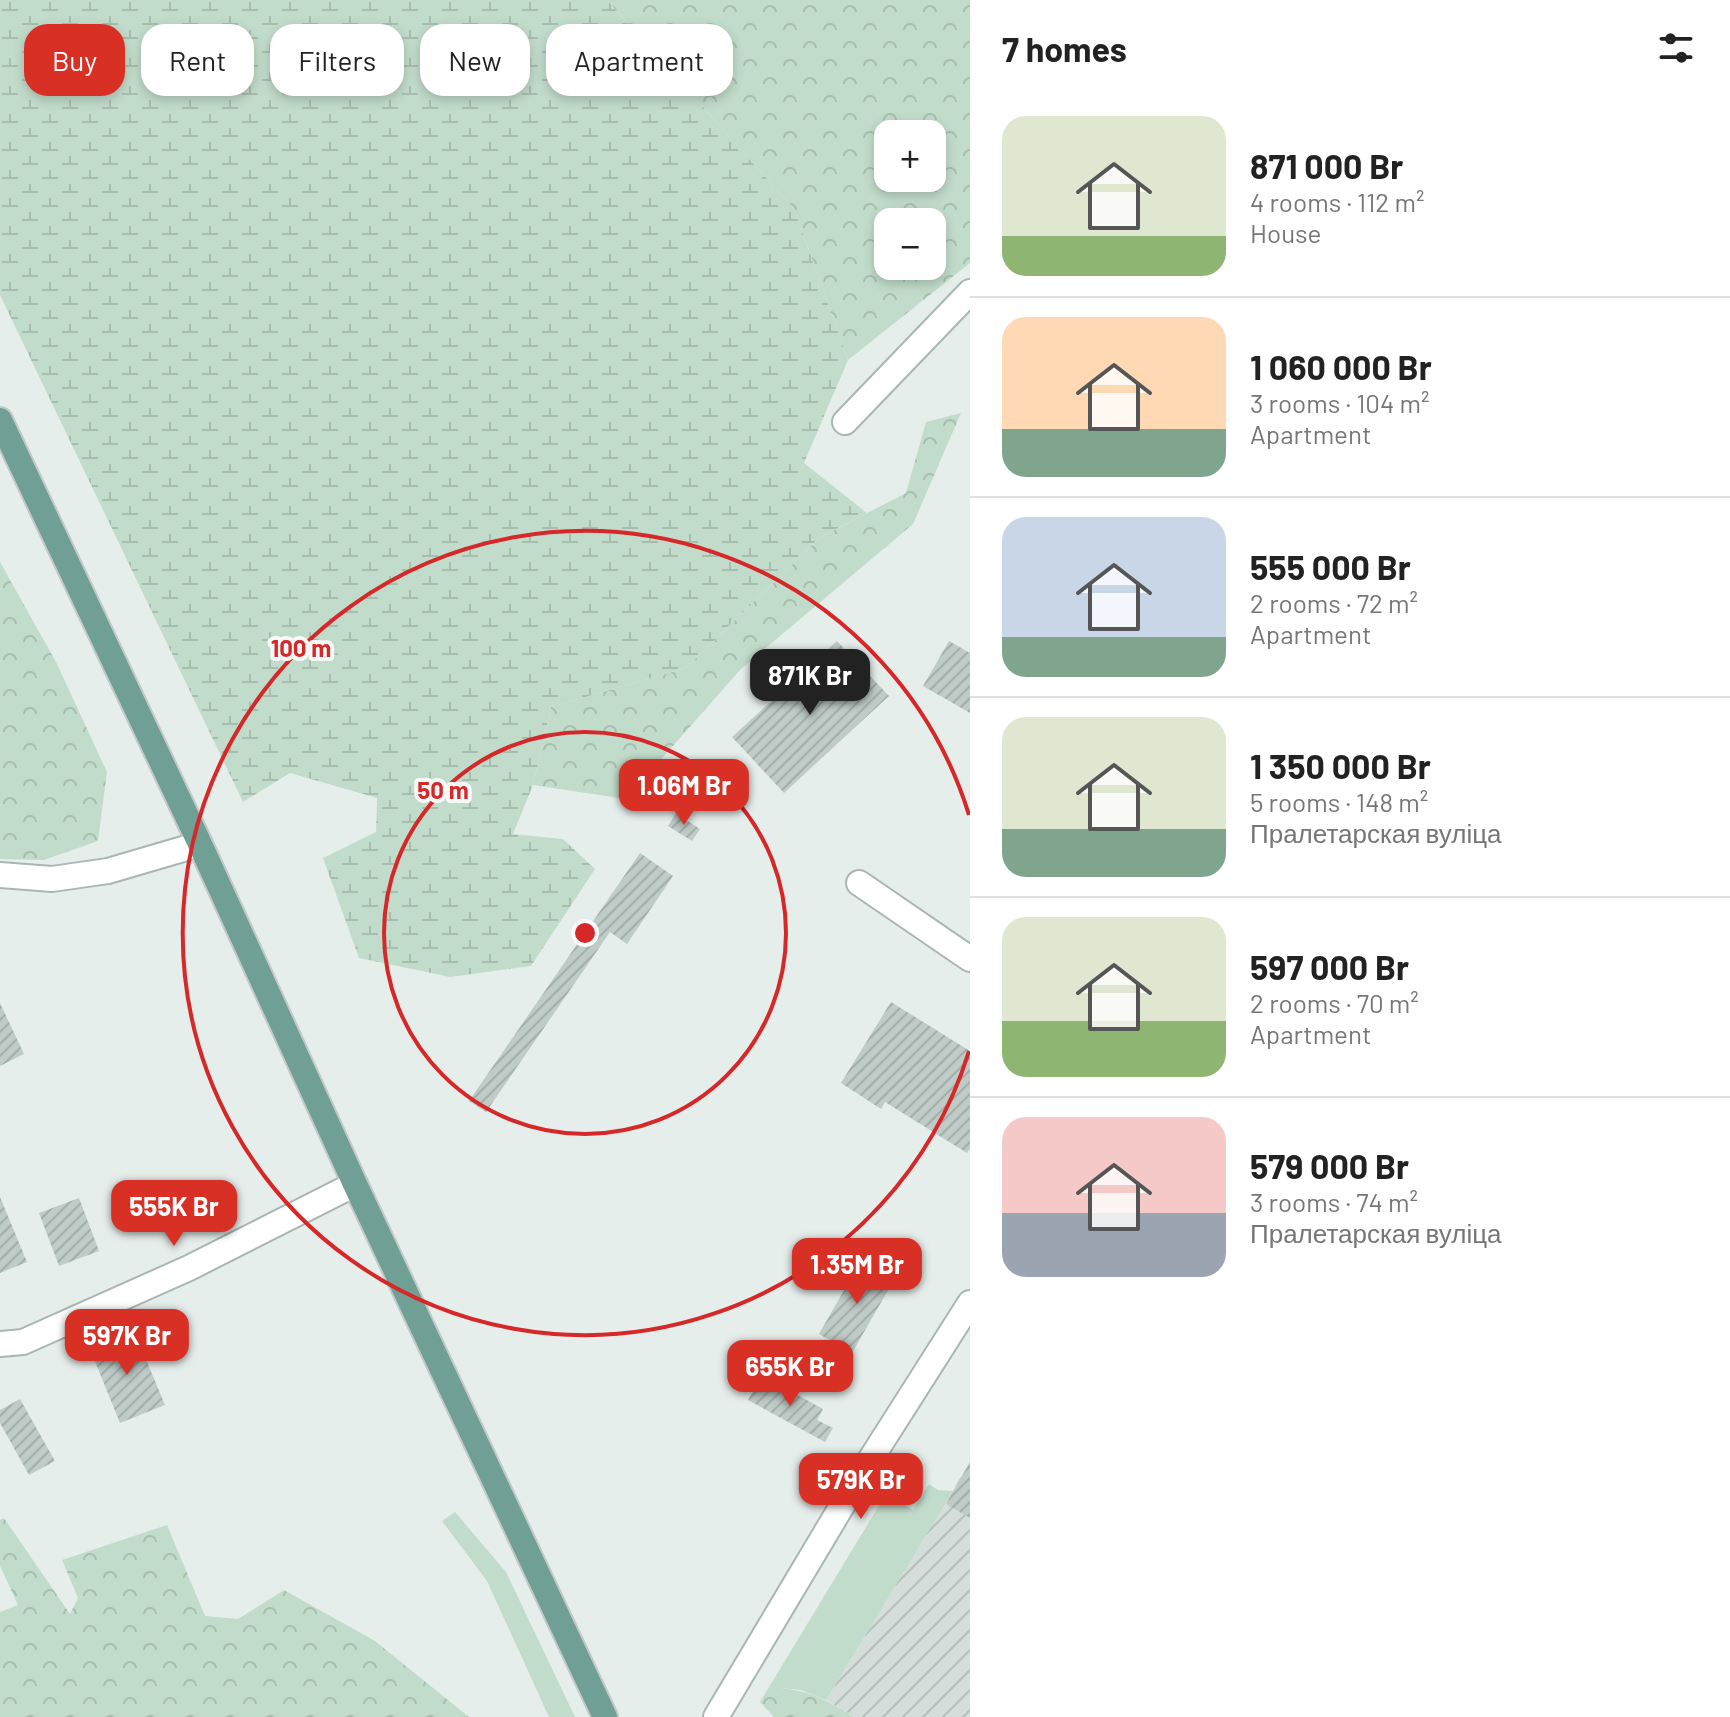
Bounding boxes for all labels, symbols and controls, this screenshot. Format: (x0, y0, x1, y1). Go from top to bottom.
chip: Buy (24, 24, 125, 96)
chip: Rent (141, 24, 254, 96)
chip: Filters (270, 24, 404, 96)
chip: New (420, 24, 530, 96)
chip: Apartment (546, 24, 733, 96)
icon: filters (1654, 26, 1698, 70)
text: 7 homes (1002, 28, 1127, 69)
map controls (874, 120, 946, 280)
button: + (874, 120, 946, 192)
text: 871 000 Br (1250, 145, 1403, 186)
icon: home (1066, 148, 1162, 244)
text: 4 rooms · 112 m² (1250, 186, 1424, 217)
button: − (874, 208, 946, 280)
text: House (1250, 217, 1321, 248)
text: 1 060 000 Br (1250, 346, 1432, 387)
icon: home (1066, 349, 1162, 445)
text: 3 rooms · 104 m² (1250, 387, 1429, 418)
text: Apartment (1250, 418, 1371, 449)
text: 555 000 Br (1250, 546, 1411, 587)
icon: home (1066, 549, 1162, 645)
text: 2 rooms · 72 m² (1250, 587, 1418, 618)
text: Apartment (1250, 618, 1371, 649)
text: 100 m (271, 633, 331, 662)
pin: 871K Br (736, 649, 884, 717)
text: 871K Br (768, 659, 852, 690)
text: 1 350 000 Br (1250, 745, 1431, 786)
icon: home (1066, 749, 1162, 845)
pin: 1.06M Br (601, 759, 767, 827)
text: 1.06M Br (637, 769, 731, 800)
text: 50 m (417, 775, 469, 804)
text: 5 rooms · 148 m² (1250, 786, 1428, 817)
text: Пралетарская вуліца (1250, 817, 1502, 848)
centre of rings (571, 919, 599, 947)
text: 597 000 Br (1250, 946, 1409, 987)
icon: home (1066, 949, 1162, 1045)
text: 2 rooms · 70 m² (1250, 987, 1419, 1018)
text: Apartment (1250, 1018, 1371, 1049)
text: 579 000 Br (1250, 1145, 1409, 1186)
icon: home (1066, 1149, 1162, 1245)
pin: 555K Br (100, 1180, 248, 1248)
text: 3 rooms · 74 m² (1250, 1186, 1418, 1217)
text: 555K Br (129, 1190, 219, 1221)
text: Пралетарская вуліца (1250, 1217, 1502, 1248)
pin: 1.35M Br (774, 1238, 940, 1306)
text: 1.35M Br (810, 1248, 904, 1279)
pin: 597K Br (53, 1309, 201, 1377)
text: 597K Br (83, 1319, 171, 1350)
pin: 655K Br (716, 1340, 864, 1408)
text: 655K Br (745, 1350, 835, 1381)
pin: 579K Br (787, 1453, 935, 1521)
text: 579K Br (817, 1463, 905, 1494)

